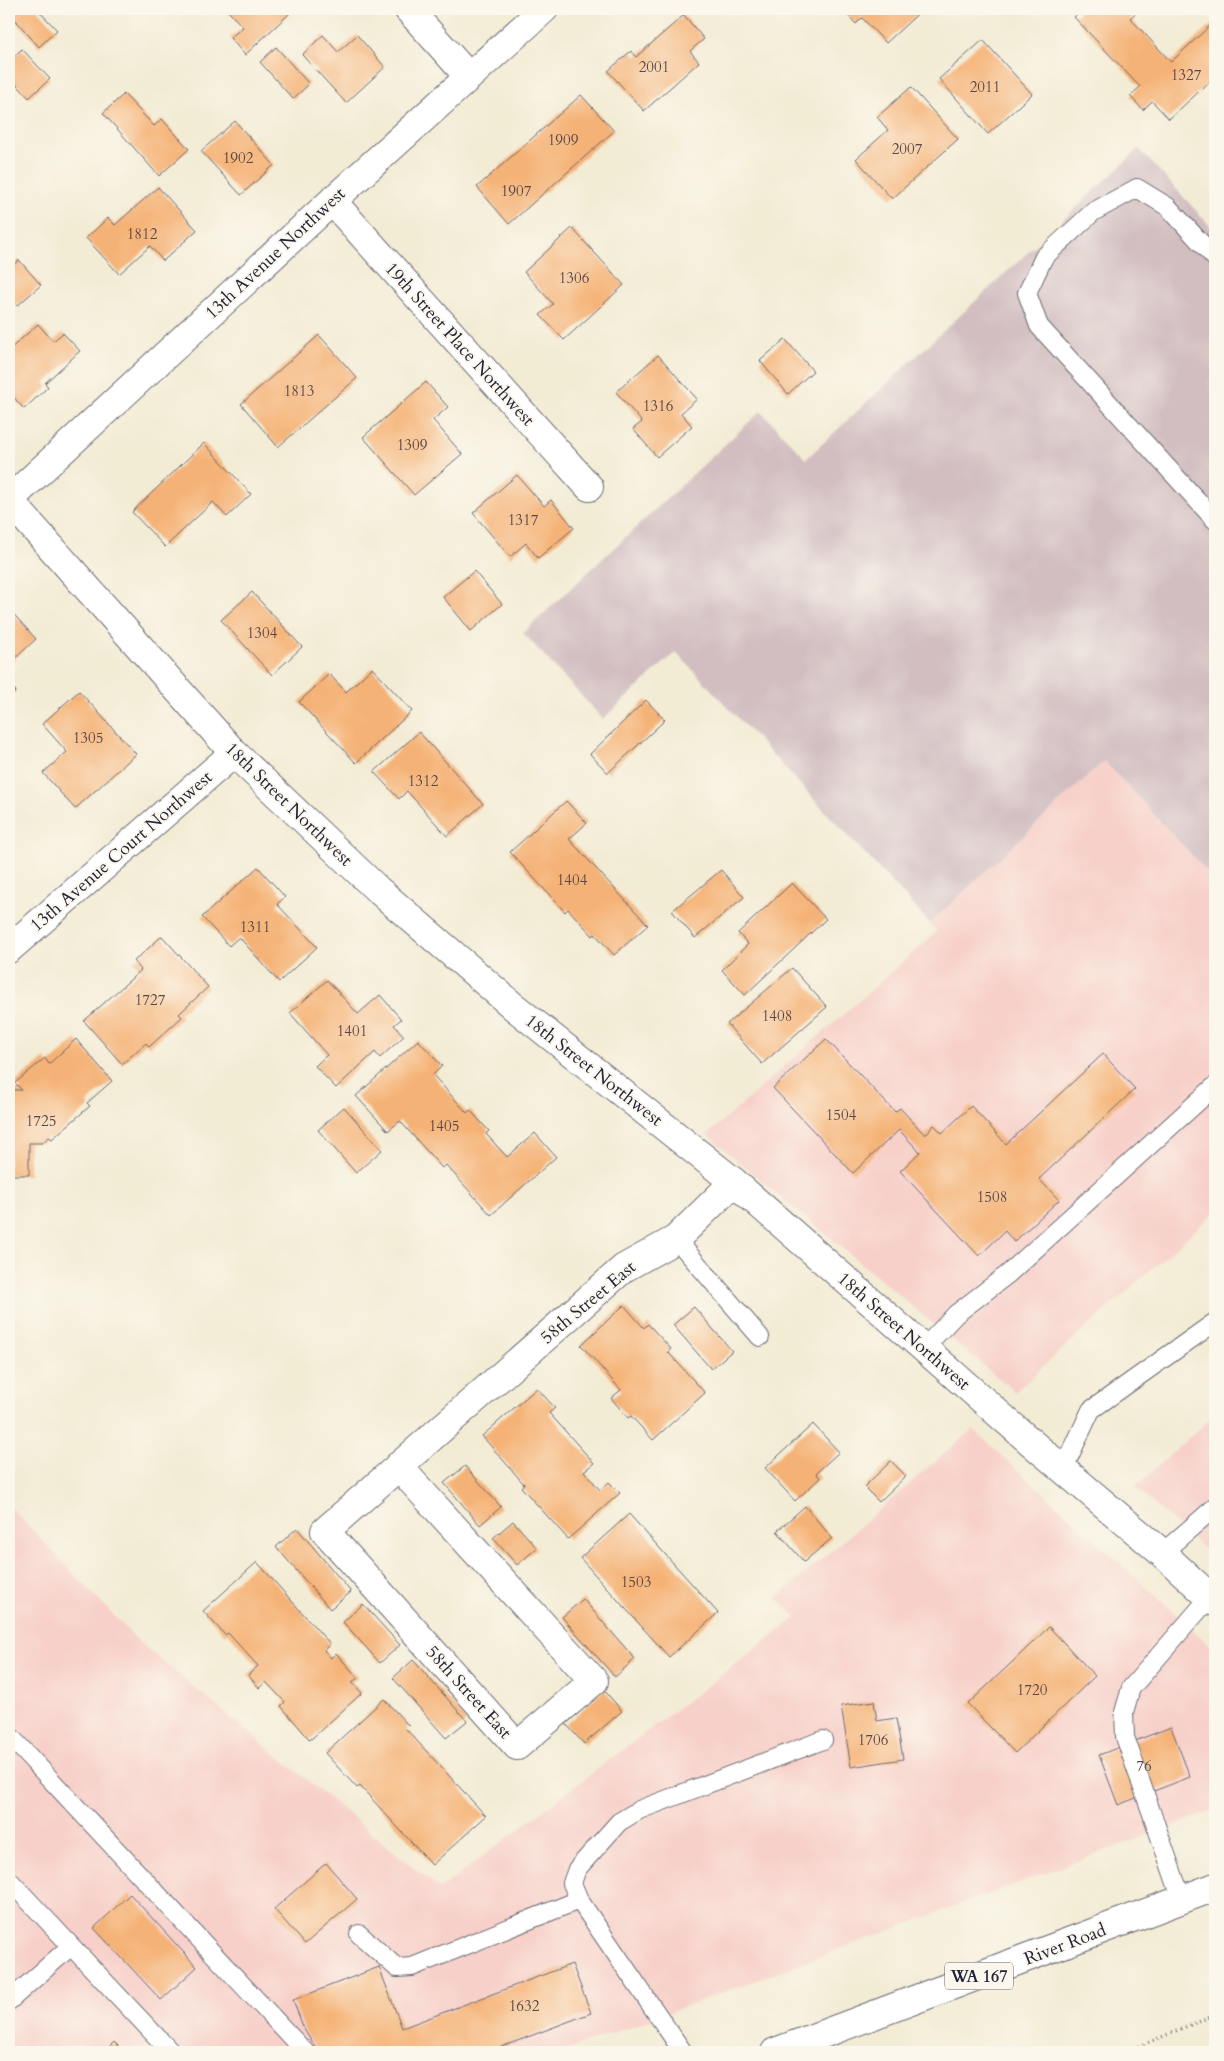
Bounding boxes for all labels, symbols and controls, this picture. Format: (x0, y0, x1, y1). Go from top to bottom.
house number: 2001 (639, 57, 669, 77)
house number: 1327 (1171, 65, 1202, 85)
house number: 2011 (970, 77, 1000, 97)
house number: 1909 (548, 130, 579, 150)
house number: 2007 (892, 139, 923, 159)
house number: 1902 (223, 148, 254, 168)
street label: 13th Avenue Northwest (200, 181, 351, 325)
house number: 1907 (501, 181, 532, 201)
house number: 1812 (127, 224, 158, 244)
street label: 19th Street Place Northwest (379, 257, 540, 432)
house number: 1306 (559, 268, 590, 288)
house number: 1813 (284, 381, 314, 401)
house number: 1316 (643, 396, 674, 416)
house number: 1309 (397, 435, 428, 455)
house number: 1317 (508, 510, 539, 530)
house number: 1304 (247, 623, 278, 643)
house number: 1305 (73, 728, 103, 748)
street label: 18th Street Northwest (219, 737, 358, 872)
street label: 13th Avenue Court Northwest (25, 765, 218, 938)
house number: 1312 (408, 771, 439, 791)
house number: 1404 (557, 870, 588, 890)
house number: 1311 (240, 917, 270, 937)
house number: 1727 (135, 990, 166, 1010)
house number: 1408 (762, 1006, 792, 1026)
street label: 18th Street Northwest (520, 1009, 668, 1132)
house number: 1401 (337, 1021, 367, 1041)
house number: 1504 (826, 1105, 857, 1125)
house number: 1725 (26, 1111, 56, 1131)
house number: 1405 (429, 1116, 459, 1136)
house number: 1508 (977, 1187, 1007, 1207)
street label: 58th Street East (535, 1255, 642, 1350)
street label: 18th Street Northwest (832, 1267, 976, 1396)
house number: 1503 (621, 1572, 651, 1592)
street label: 58th Street East (420, 1640, 517, 1745)
house number: 1720 (1017, 1680, 1048, 1700)
house number: 1706 (858, 1730, 889, 1750)
house number: 76 (1136, 1756, 1152, 1776)
street label: River Road (1021, 1917, 1110, 1972)
road number: WA 167 (945, 1962, 1013, 1990)
house number: 1632 (509, 1996, 540, 2016)

